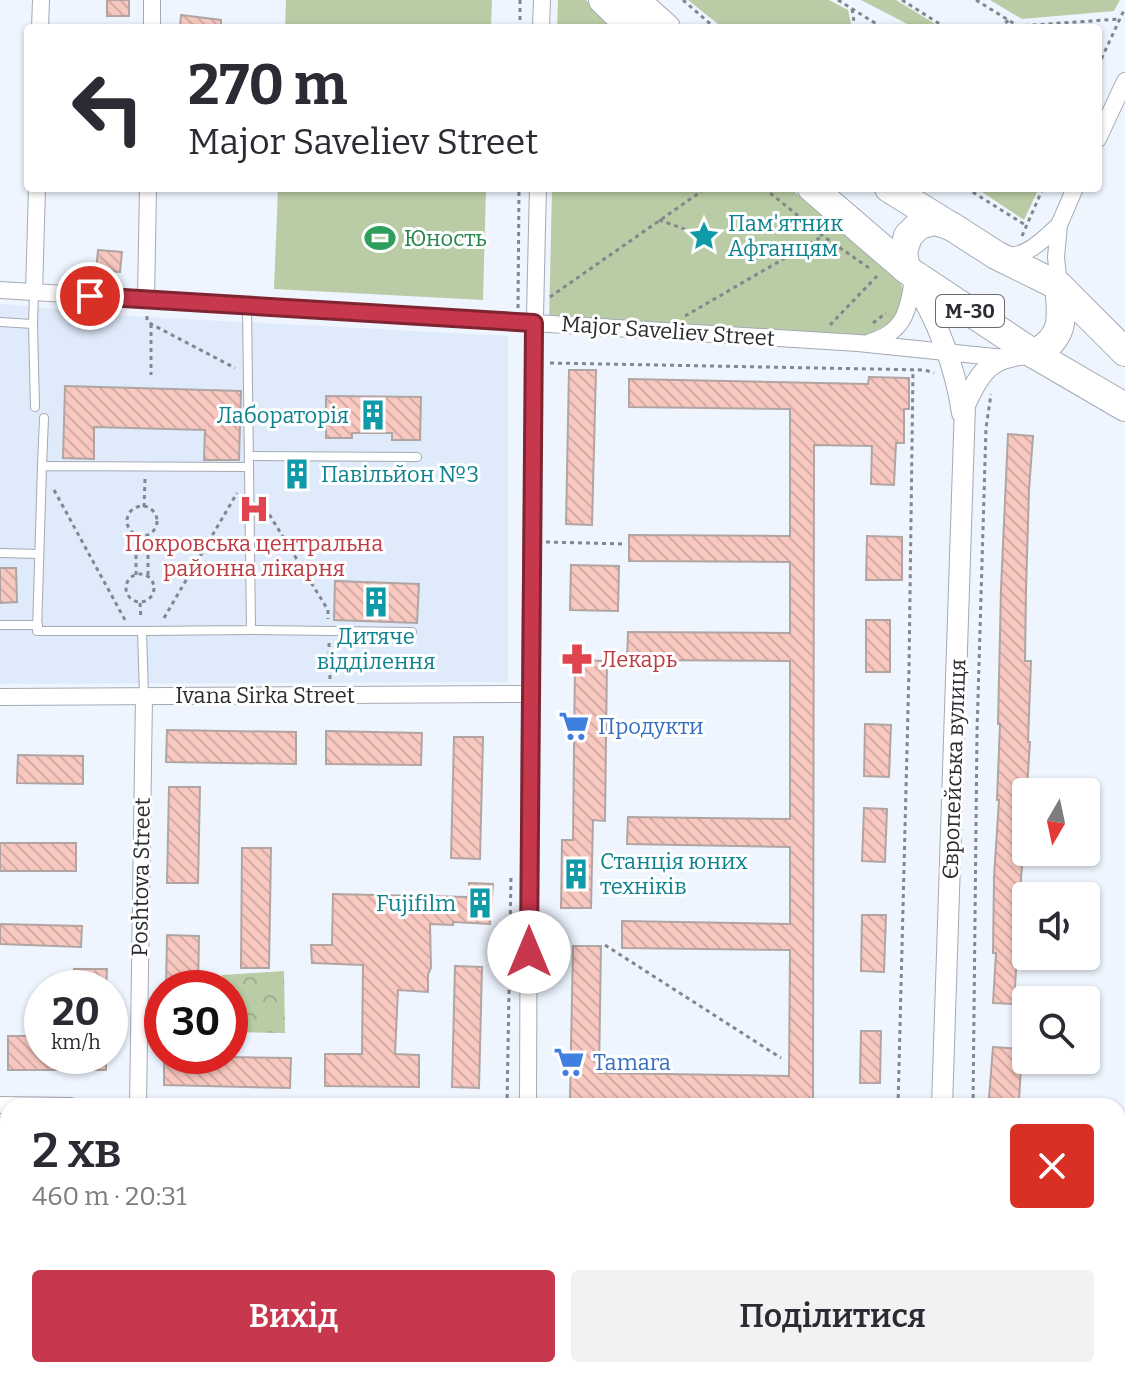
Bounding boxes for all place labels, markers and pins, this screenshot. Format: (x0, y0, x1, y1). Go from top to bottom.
place label: Пам'ятник Афганцям (728, 210, 843, 262)
place icon: Пам'ятник Афганцям (687, 219, 721, 253)
sports icon: Юность (363, 221, 397, 255)
place label: Юность (404, 225, 487, 252)
pin (56, 262, 124, 330)
building icon: Лабораторія (356, 398, 390, 432)
place label: Лабораторія (217, 402, 349, 429)
building icon: Павільйон №3 (280, 457, 314, 491)
place label: Павільйон №3 (321, 461, 479, 488)
hospital icon: Покровська центральна районна лікарня (237, 492, 271, 526)
place label: Покровська центральна районна лікарня (125, 530, 383, 582)
building icon: Дитяче відділення (359, 585, 393, 619)
place label: Дитяче відділення (317, 623, 435, 675)
pharmacy icon: Лекарь (560, 642, 594, 676)
place label: Лекарь (601, 646, 677, 673)
supermarket icon: Продукти (557, 709, 591, 743)
place label: Продукти (598, 713, 704, 740)
place label: Станція юних техніків (600, 848, 748, 900)
building icon: Станція юних техніків (559, 857, 593, 891)
building icon: Fujifilm (463, 886, 497, 920)
place label: Fujifilm (376, 890, 456, 917)
supermarket icon: Tamara (552, 1045, 586, 1079)
place label: Tamara (593, 1049, 671, 1076)

